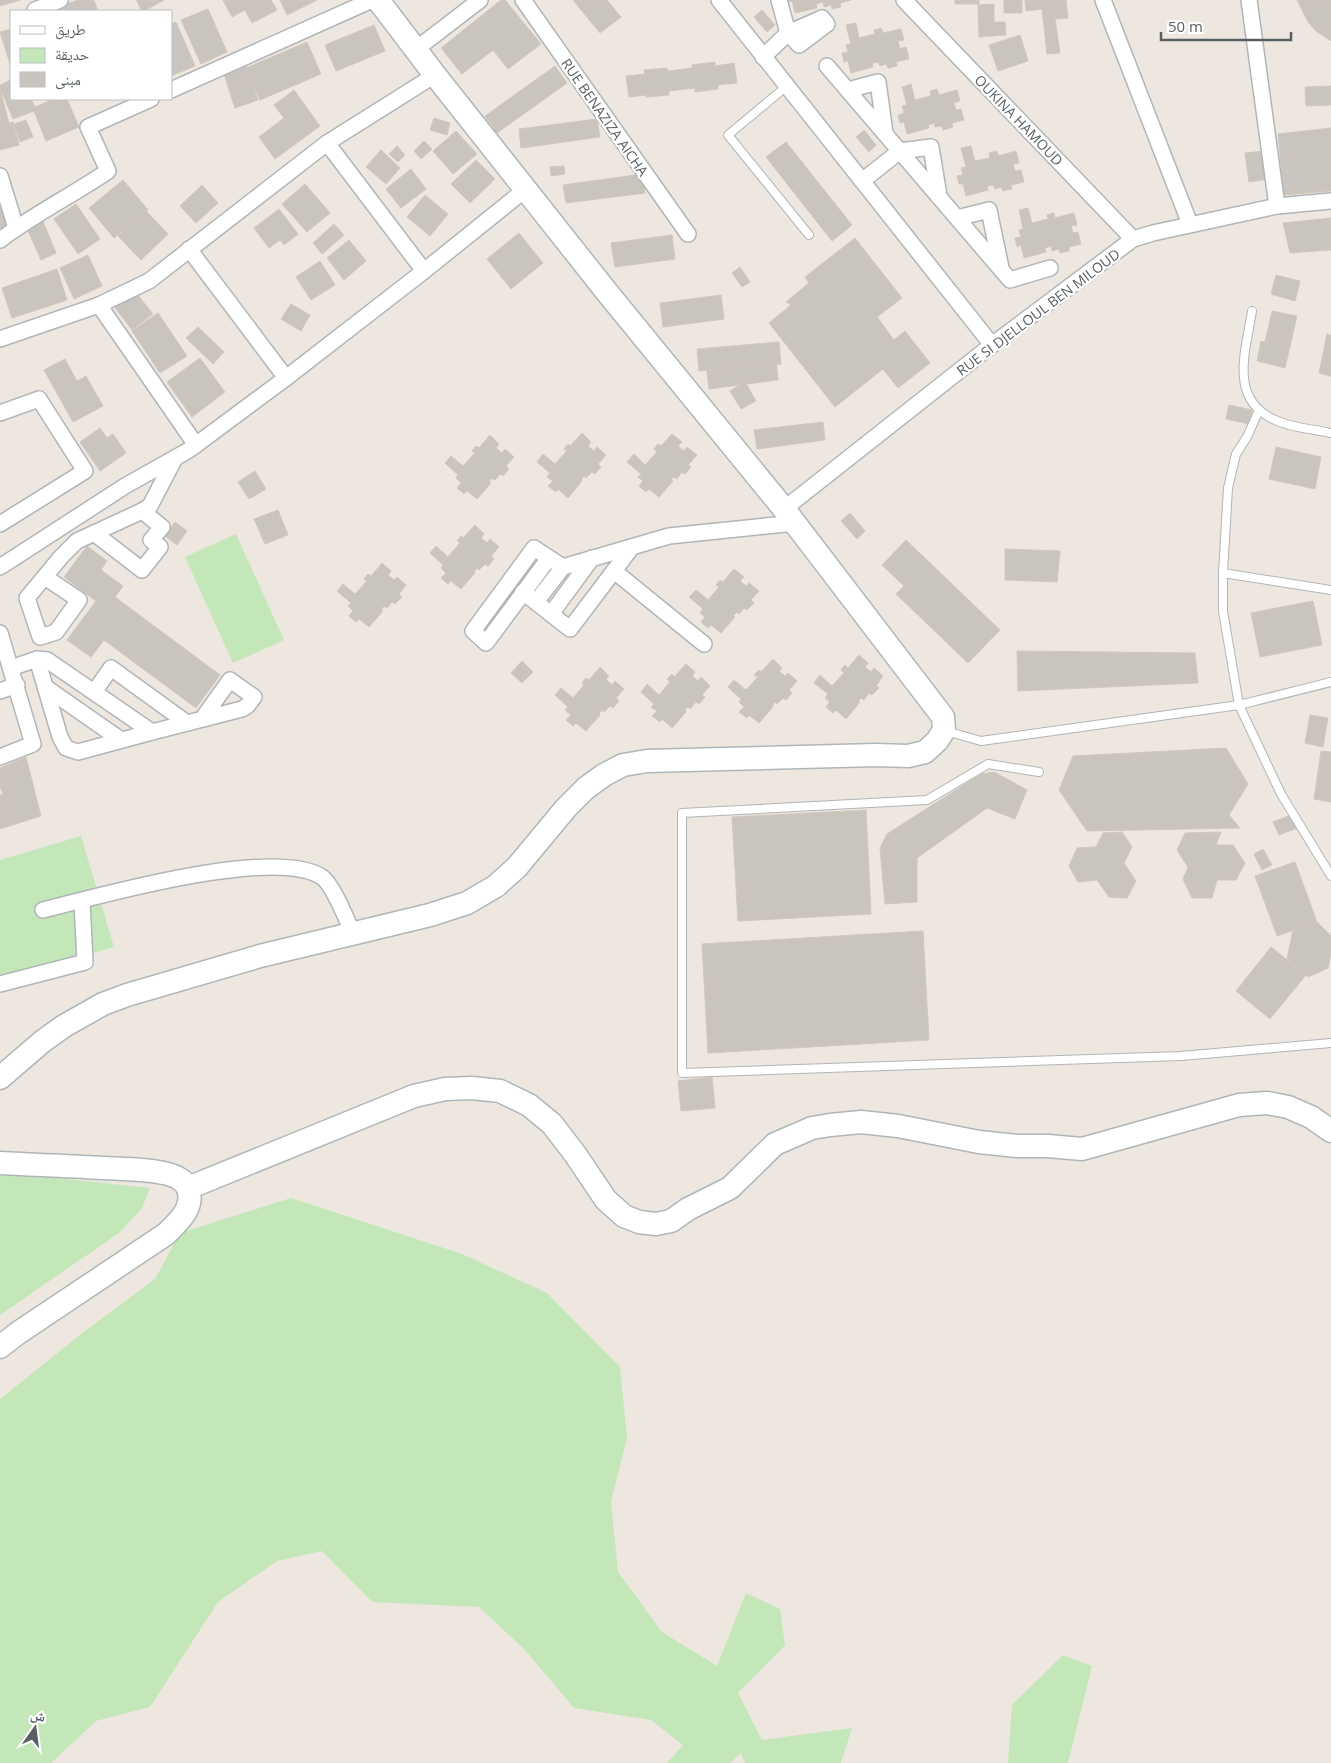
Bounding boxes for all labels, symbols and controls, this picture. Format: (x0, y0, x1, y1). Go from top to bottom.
legend (10, 10, 172, 100)
scale bar (1161, 10, 1291, 42)
text: 50 m (1168, 16, 1203, 36)
text: طريق (55, 19, 86, 40)
text: حديقة (55, 44, 90, 64)
street label: RUE BENAZIZA AICHA (557, 54, 653, 180)
text: مبنى (55, 69, 81, 90)
street label: OUKINA HAMOUD (971, 70, 1067, 170)
street label: RUE SI DJELLOUL BEN MILOUD (952, 244, 1124, 380)
north arrow (10, 1703, 60, 1753)
text: ش (29, 1704, 48, 1726)

